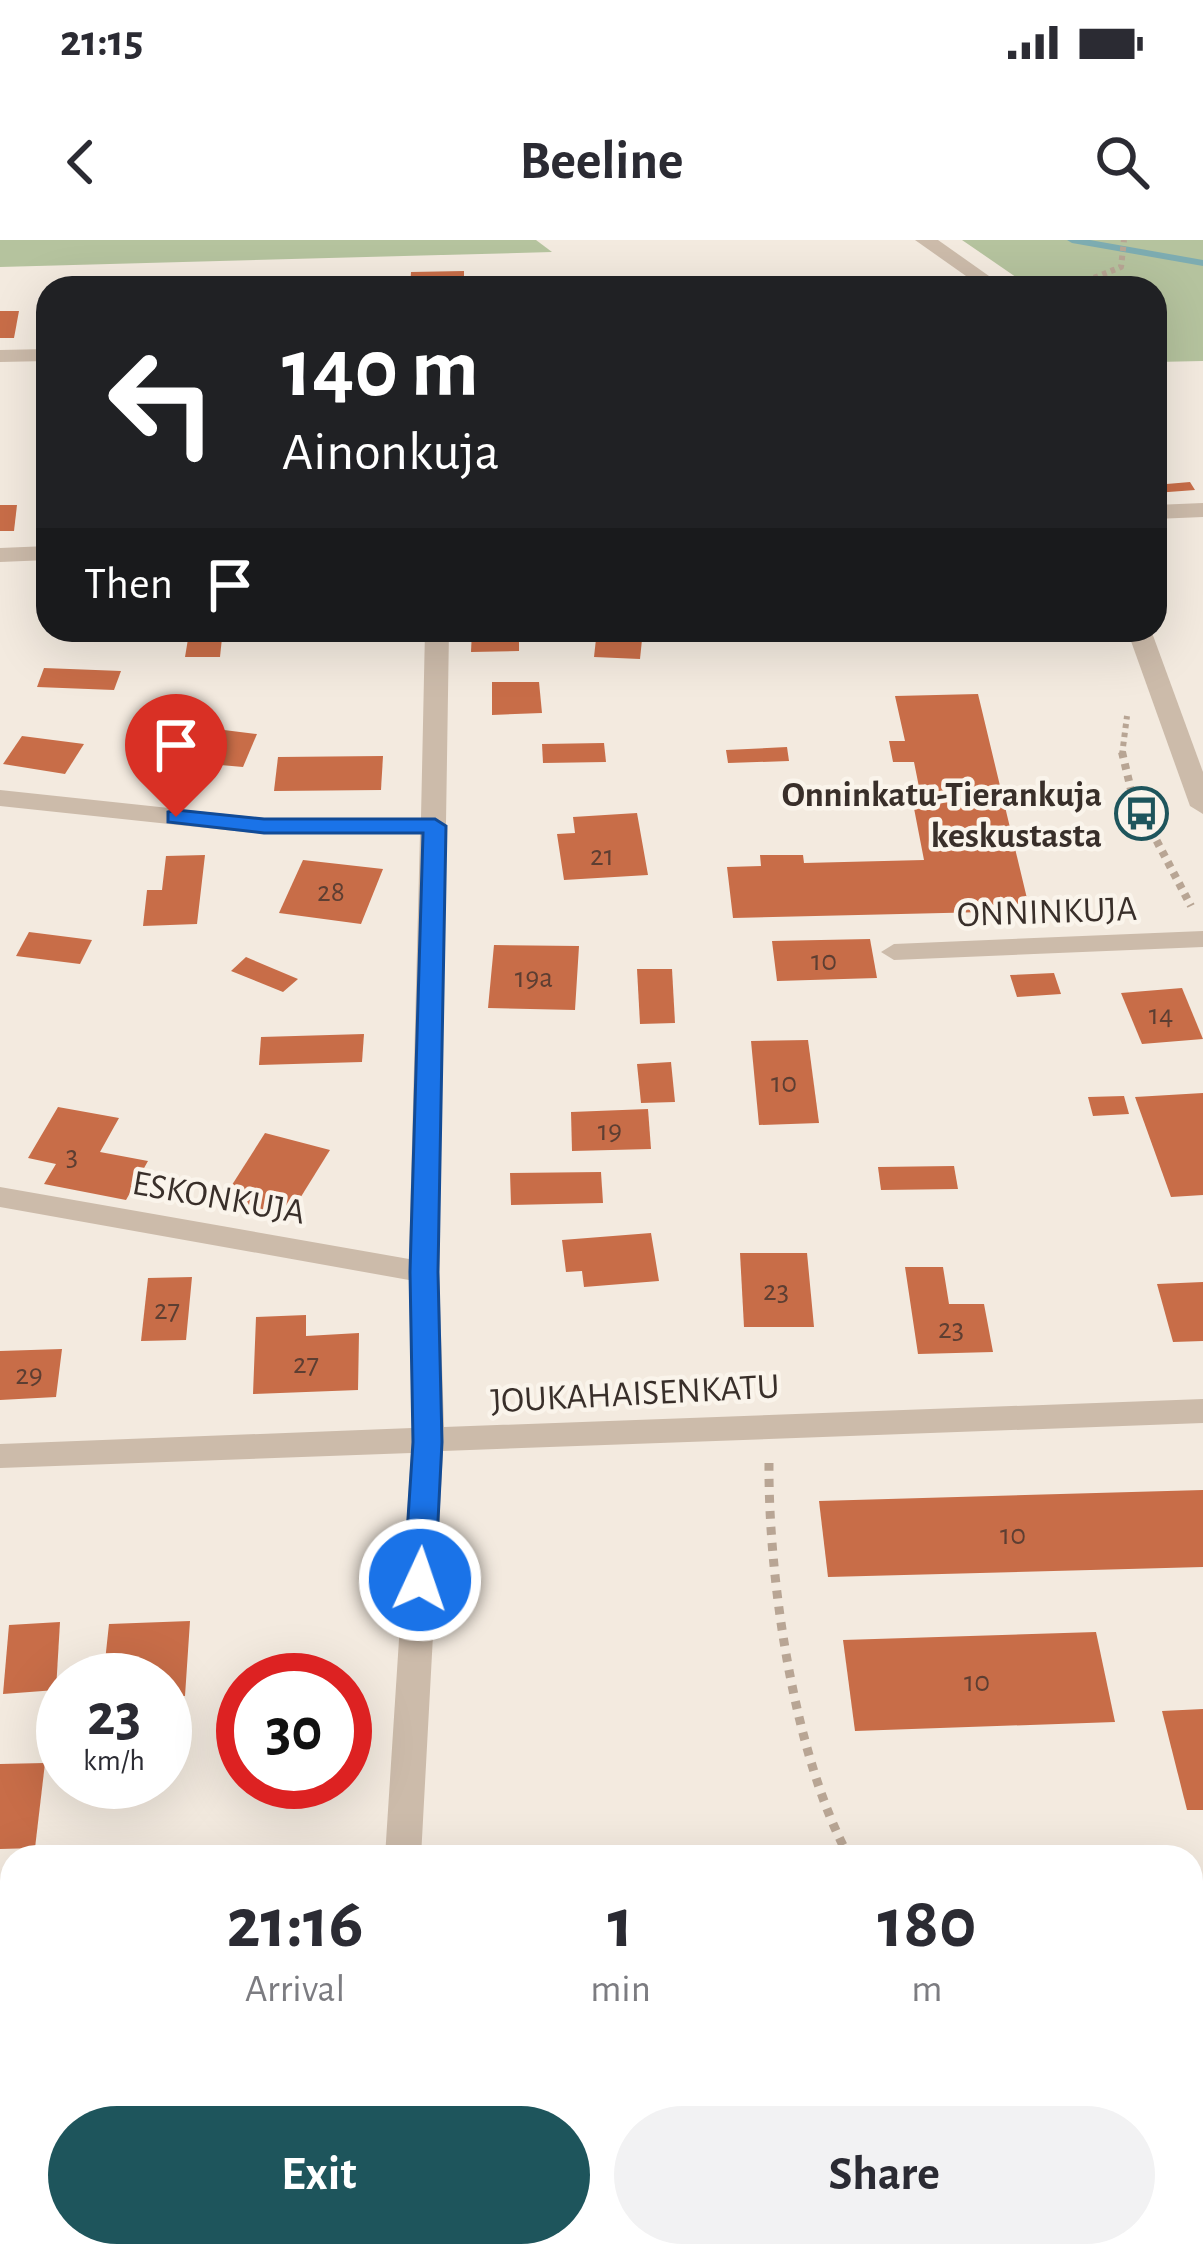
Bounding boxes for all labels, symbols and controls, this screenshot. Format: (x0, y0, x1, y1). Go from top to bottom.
text: 21:15 (60, 19, 143, 64)
icon: back (48, 129, 114, 195)
icon: search (1089, 129, 1155, 195)
text: Beeline (519, 135, 684, 189)
icon: left (84, 324, 240, 480)
text: 140 m (282, 328, 479, 412)
text: Ainonkuja (282, 426, 499, 480)
icon: arrive (197, 552, 263, 618)
text: Then (84, 562, 173, 607)
pin (125, 694, 227, 817)
icon: arrive (143, 712, 209, 778)
place label: Onninkatu-Tierankuja keskustasta (782, 777, 1102, 854)
bus stop icon: Onninkatu-Tierankuja keskustasta (1113, 786, 1169, 842)
house number: 21 (590, 841, 614, 871)
house number: 28 (317, 877, 345, 907)
street label: ONNINKUJA (956, 891, 1138, 933)
house number: 10 (811, 946, 837, 976)
house number: 19a (515, 963, 553, 993)
house number: 14 (1149, 1000, 1173, 1030)
house number: 10 (771, 1068, 797, 1098)
house number: 19 (598, 1116, 622, 1146)
house number: 3 (66, 1141, 78, 1171)
street label: ESKONKUJA (129, 1165, 308, 1231)
house number: 23 (763, 1276, 789, 1306)
house number: 27 (154, 1295, 180, 1325)
house number: 23 (938, 1314, 964, 1344)
house number: 27 (293, 1349, 319, 1379)
house number: 29 (15, 1360, 43, 1390)
street label: JOUKAHAISENKATU (490, 1368, 780, 1420)
position arrow (357, 1517, 483, 1643)
house number: 10 (1000, 1520, 1026, 1550)
speed limit sign: 30 (216, 1653, 372, 1809)
house number: 10 (964, 1667, 990, 1697)
text: 23 (87, 1686, 141, 1746)
text: km/h (83, 1746, 145, 1776)
text: 21:16 (227, 1888, 364, 1960)
text: 1 (608, 1888, 634, 1960)
text: 180 (877, 1888, 976, 1960)
text: Arrival (245, 1970, 345, 2009)
text: min (590, 1970, 651, 2009)
text: m (911, 1970, 943, 2009)
button: Exit (48, 2106, 590, 2244)
button: Share (614, 2106, 1155, 2244)

